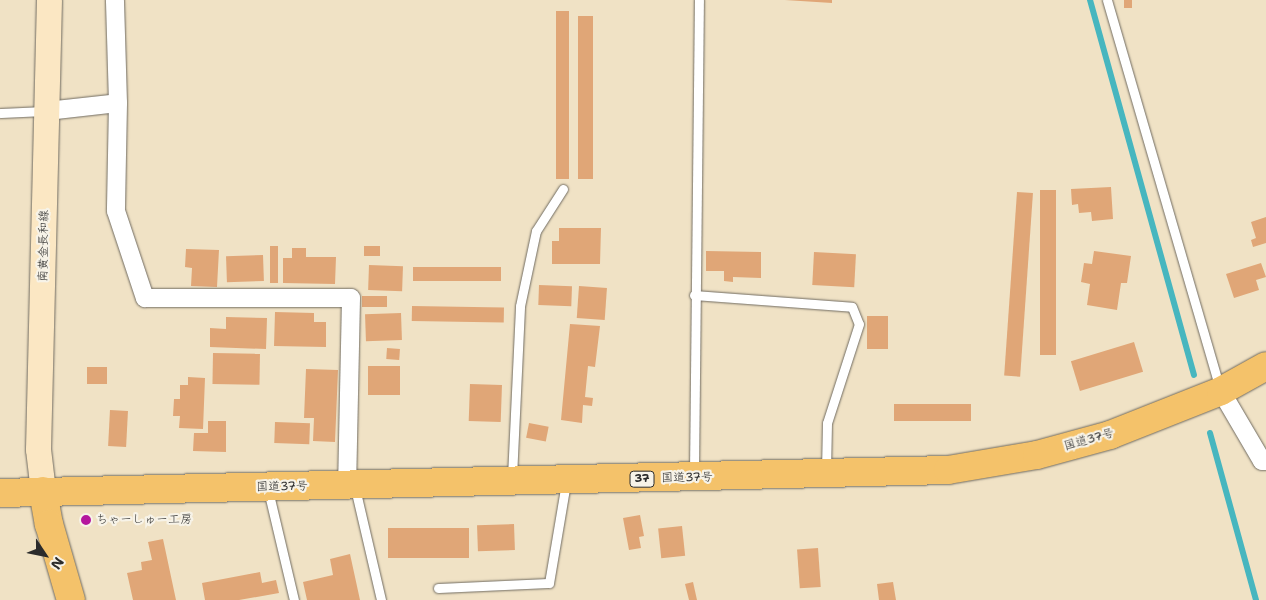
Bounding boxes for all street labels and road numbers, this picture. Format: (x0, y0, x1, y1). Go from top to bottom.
street label: 南黄金長和線 (36, 210, 52, 282)
street label: 国道37号 (1062, 426, 1116, 454)
road number: 37 (630, 470, 654, 488)
street label: 国道37号 (661, 470, 713, 486)
street label: 国道37号 (256, 479, 308, 495)

